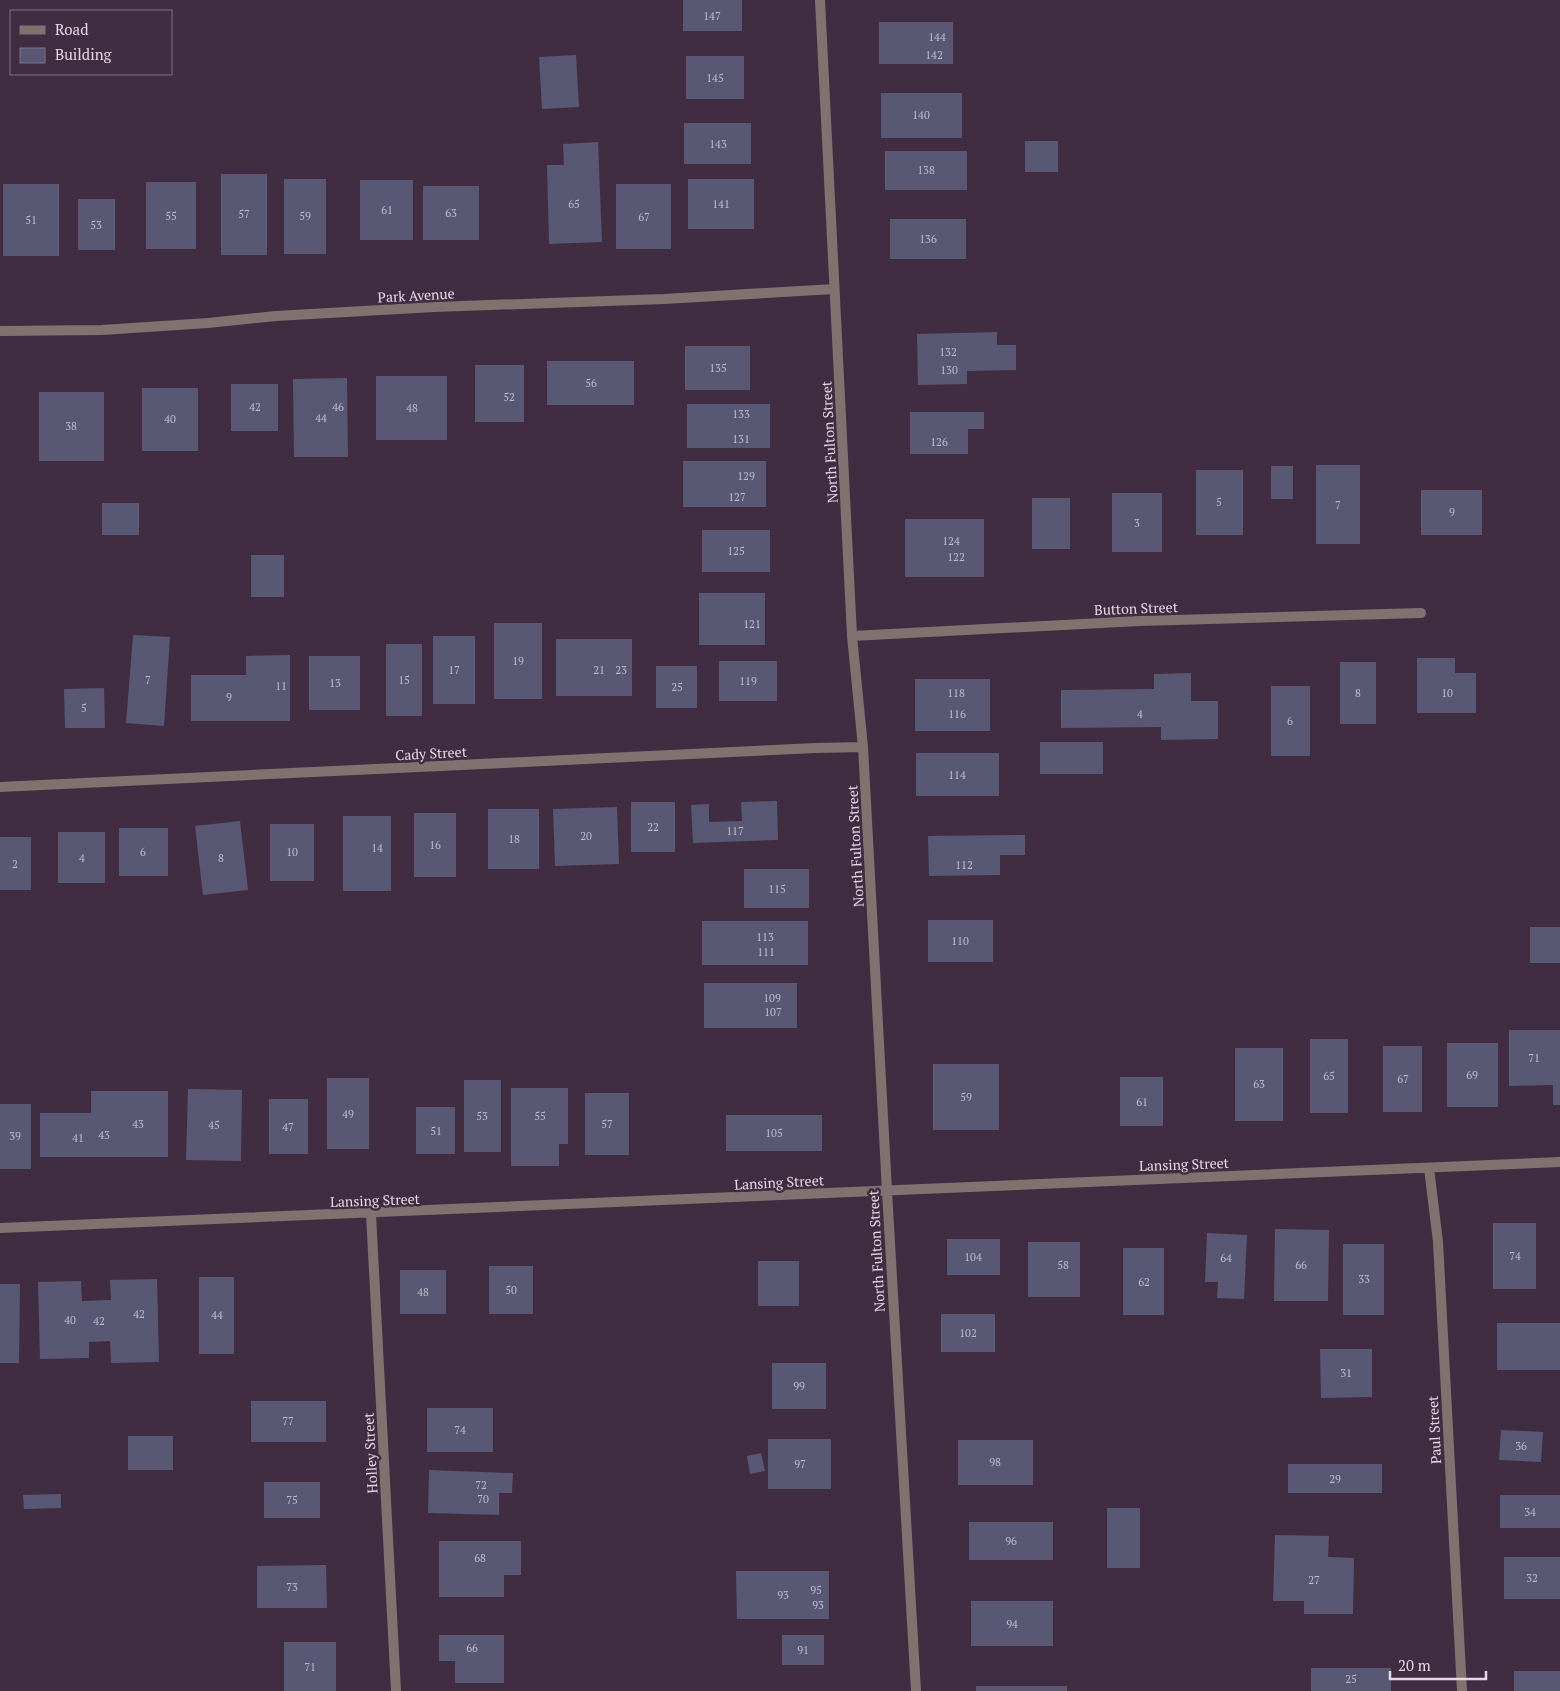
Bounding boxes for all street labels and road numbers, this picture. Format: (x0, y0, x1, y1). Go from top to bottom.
street label: Park Avenue (377, 283, 455, 307)
street label: North Fulton Street (816, 380, 842, 503)
street label: Button Street (1094, 597, 1179, 619)
street label: Cady Street (395, 742, 468, 764)
street label: North Fulton Street (842, 784, 868, 907)
street label: Lansing Street (1139, 1153, 1230, 1175)
street label: Lansing Street (734, 1170, 825, 1194)
street label: Lansing Street (330, 1189, 421, 1211)
street label: North Fulton Street (863, 1189, 889, 1312)
street label: Paul Street (1423, 1395, 1445, 1465)
street label: Holley Street (358, 1411, 382, 1494)

